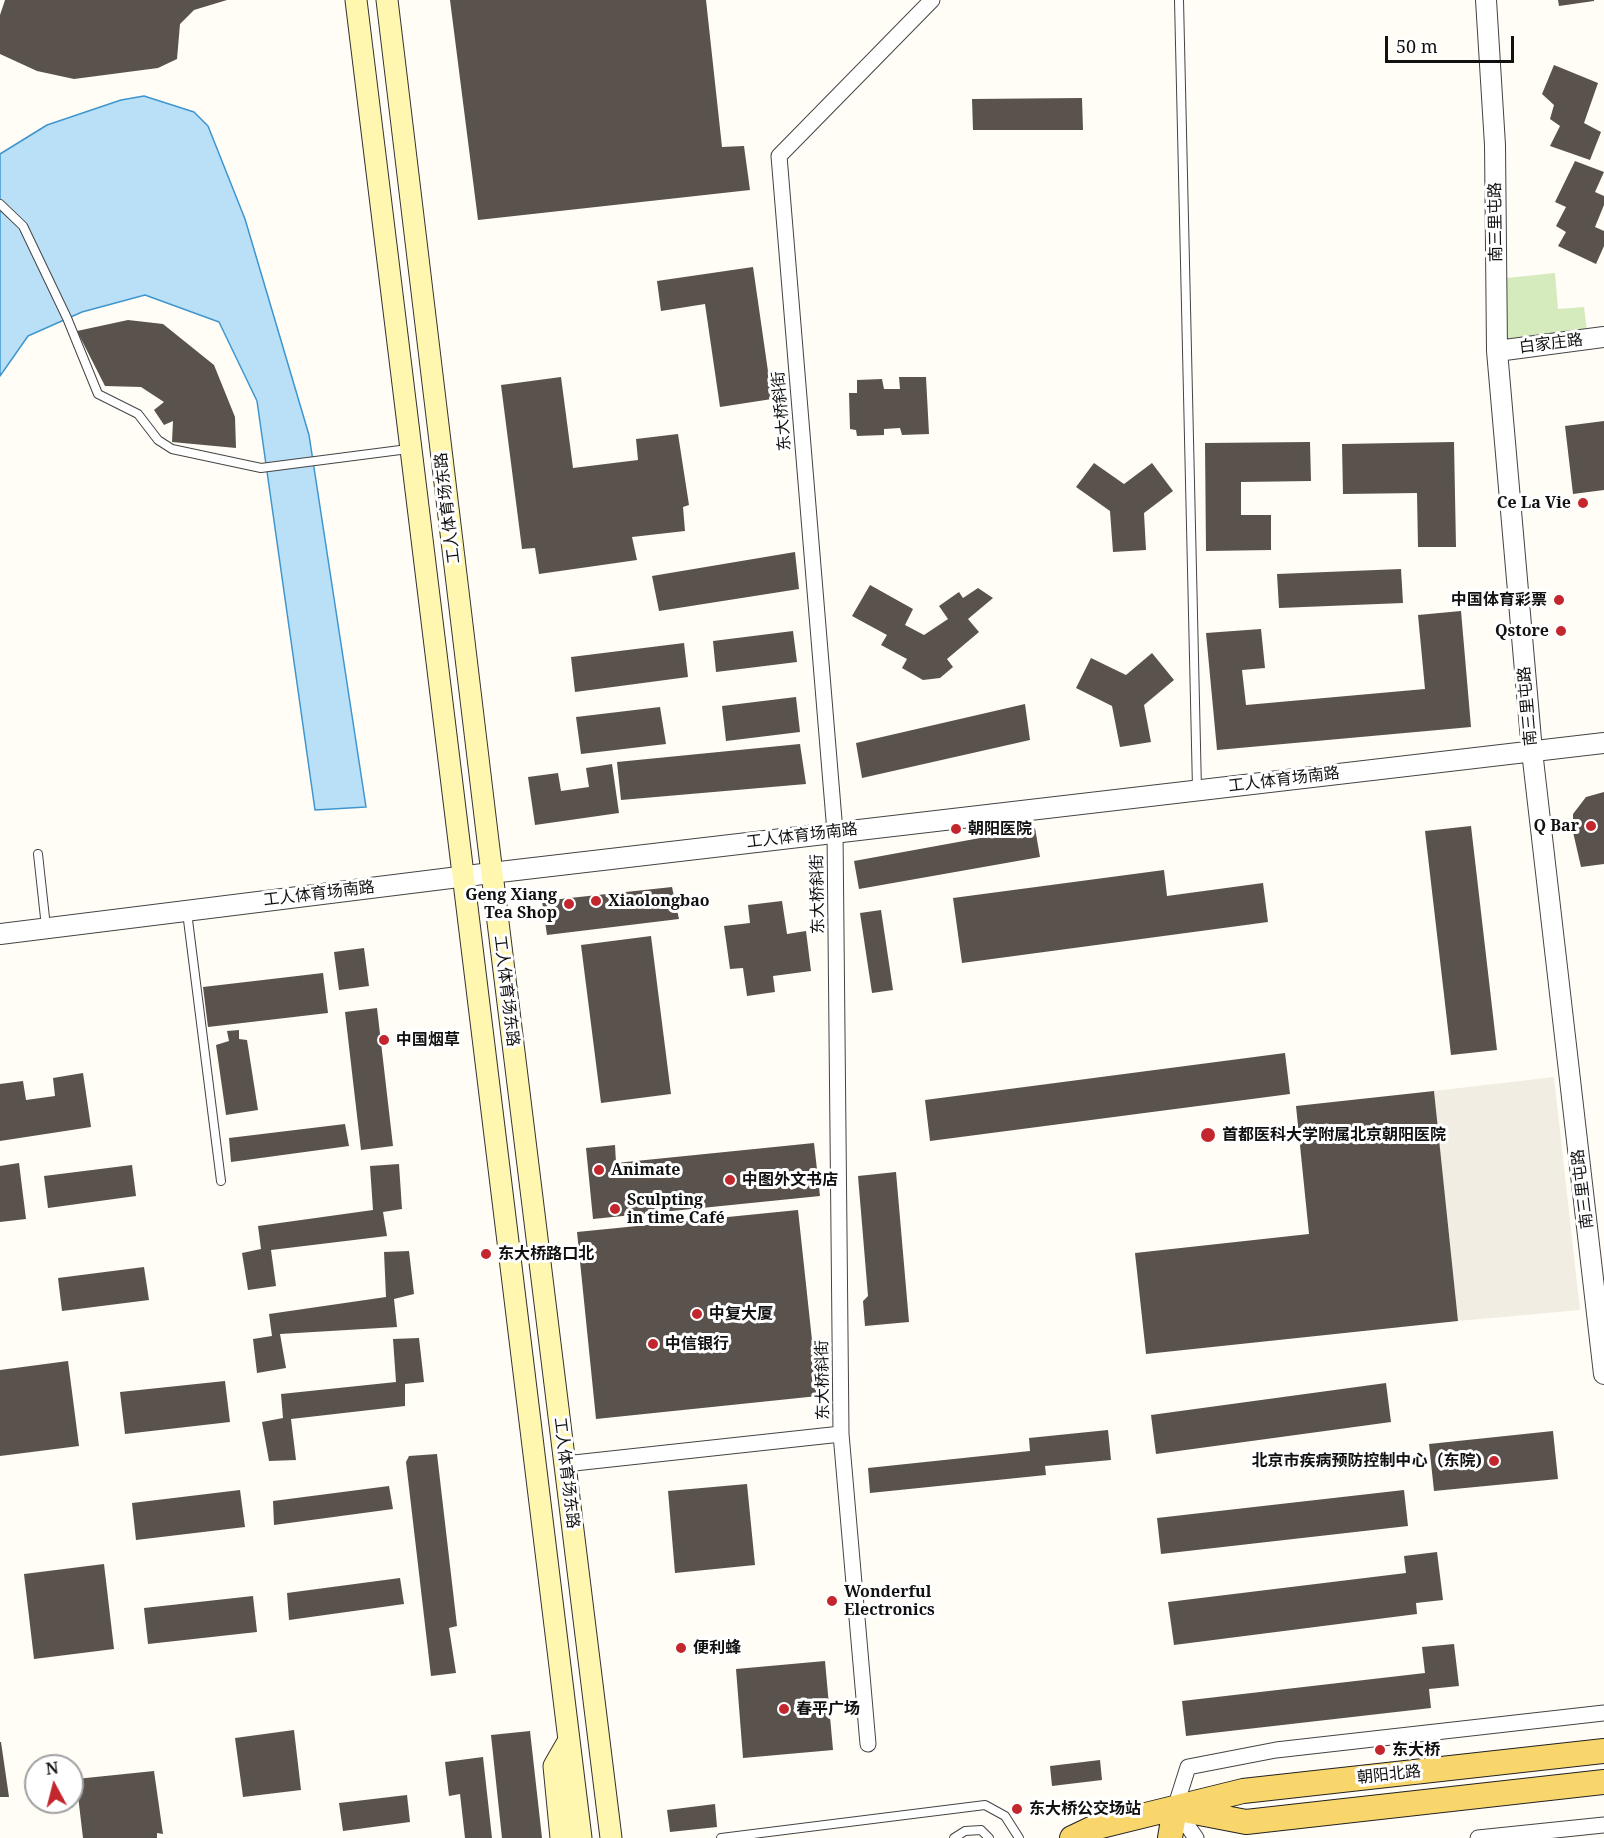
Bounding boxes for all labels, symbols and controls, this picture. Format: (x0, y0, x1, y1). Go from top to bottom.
scale bar (1388, 24, 1517, 62)
text: 50 m (1396, 34, 1438, 58)
street label: 南三里屯路 (1486, 182, 1506, 262)
street label: 白家庄路 (1518, 331, 1584, 357)
street label: 东大桥斜街 (769, 370, 795, 452)
street label: 工人体育场东路 (432, 451, 464, 565)
place label: Ce La Vie (1497, 493, 1571, 513)
marker: Ce La Vie (1576, 496, 1590, 510)
place label: 中国体育彩票 (1451, 590, 1547, 610)
marker: 中国体育彩票 (1552, 593, 1566, 607)
place label: Qstore (1495, 621, 1549, 641)
marker: Qstore (1554, 624, 1568, 638)
street label: 南三里屯路 (1515, 665, 1541, 747)
street label: 工人体育场南路 (1227, 764, 1341, 796)
place label: Q Bar (1534, 816, 1579, 836)
place label: 朝阳医院 (968, 819, 1032, 839)
marker: Q Bar (1584, 819, 1598, 833)
street label: 工人体育场南路 (745, 820, 859, 852)
marker: 朝阳医院 (949, 822, 963, 836)
street label: 东大桥斜街 (808, 854, 828, 934)
street label: 工人体育场南路 (262, 878, 376, 910)
place label: Geng Xiang Tea Shop (465, 885, 557, 923)
place label: Xiaolongbao (608, 891, 710, 911)
marker: Xiaolongbao (589, 894, 603, 908)
marker: Geng Xiang Tea Shop (562, 897, 576, 911)
street label: 工人体育场东路 (490, 934, 522, 1048)
place label: 中国烟草 (396, 1030, 460, 1050)
marker: 中国烟草 (377, 1033, 391, 1047)
place label: 首都医科大学附属北京朝阳医院 (1222, 1125, 1446, 1145)
marker: 首都医科大学附属北京朝阳医院 (1199, 1126, 1217, 1144)
street label: 南三里屯路 (1569, 1148, 1597, 1230)
place label: Animate (611, 1160, 680, 1180)
marker: Animate (592, 1163, 606, 1177)
place label: 中图外文书店 (742, 1170, 838, 1190)
marker: 中图外文书店 (723, 1173, 737, 1187)
place label: Sculpting in time Café (627, 1190, 725, 1228)
marker: Sculpting in time Café (608, 1202, 622, 1216)
place label: 东大桥路口北 (498, 1244, 594, 1264)
marker: 东大桥路口北 (479, 1247, 493, 1261)
place label: 中复大厦 (709, 1304, 773, 1324)
marker: 中复大厦 (690, 1307, 704, 1321)
place label: 中信银行 (665, 1334, 729, 1354)
marker: 中信银行 (646, 1337, 660, 1351)
street label: 东大桥斜街 (813, 1340, 833, 1420)
street label: 工人体育场东路 (550, 1416, 582, 1530)
place label: 北京市疾病预防控制中心（东院) (1252, 1451, 1482, 1471)
marker: 北京市疾病预防控制中心（东院) (1487, 1454, 1501, 1468)
place label: Wonderful Electronics (844, 1582, 935, 1620)
marker: Wonderful Electronics (825, 1594, 839, 1608)
place label: 便利蜂 (693, 1638, 741, 1658)
marker: 便利蜂 (674, 1641, 688, 1655)
place label: 春平广场 (796, 1699, 860, 1719)
marker: 春平广场 (777, 1702, 791, 1716)
place label: 东大桥 (1392, 1740, 1440, 1760)
marker: 东大桥 (1373, 1743, 1387, 1757)
north arrow (24, 1754, 84, 1814)
text: N (44, 1756, 60, 1780)
street label: 朝阳北路 (1356, 1762, 1422, 1788)
place label: 东大桥公交场站 (1029, 1799, 1141, 1819)
marker: 东大桥公交场站 (1010, 1802, 1024, 1816)

